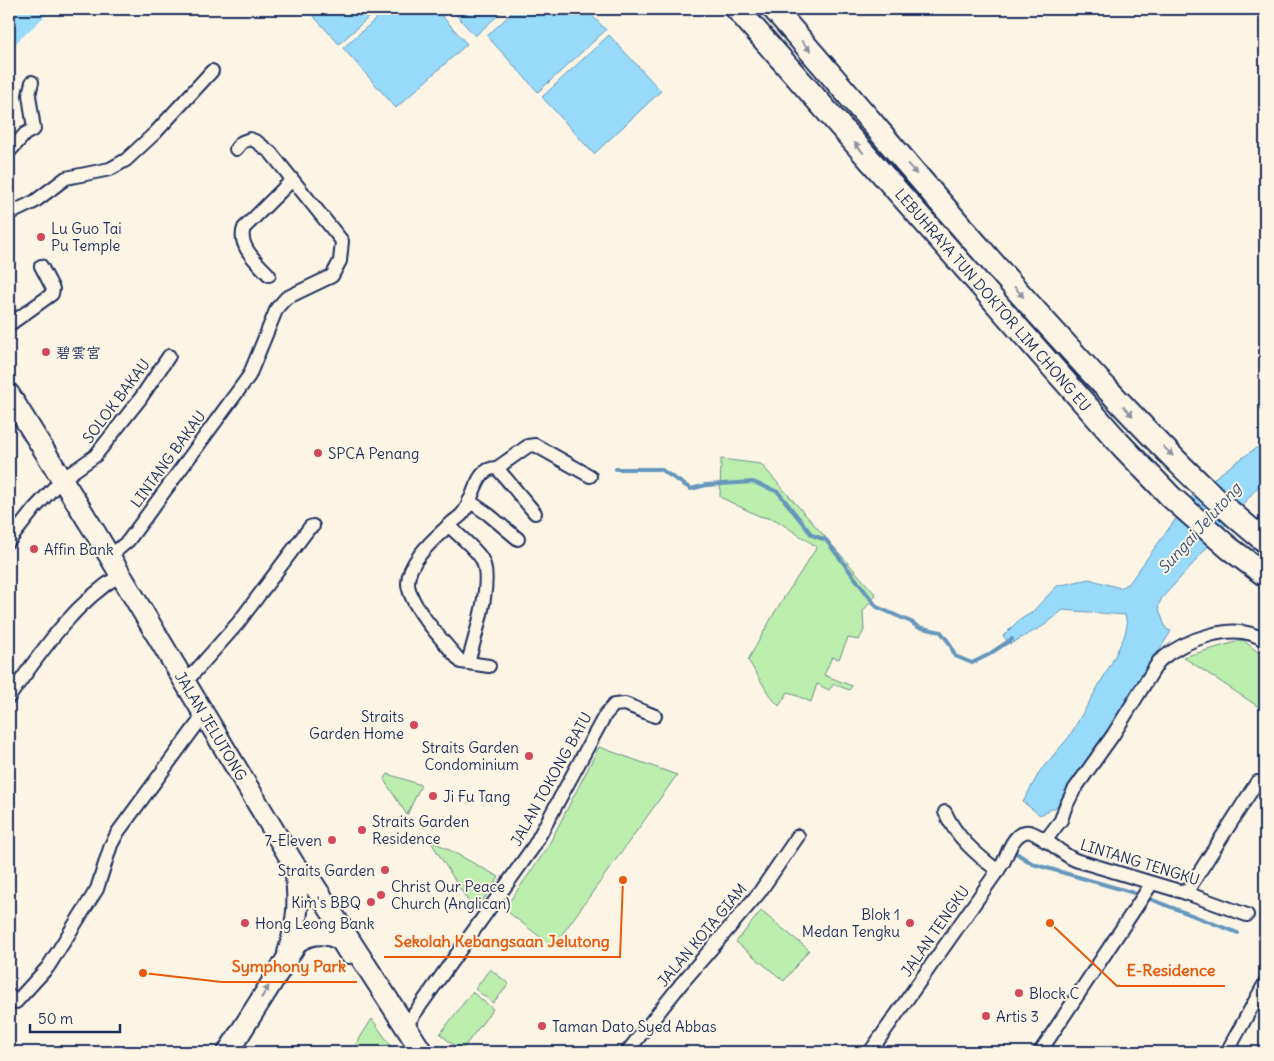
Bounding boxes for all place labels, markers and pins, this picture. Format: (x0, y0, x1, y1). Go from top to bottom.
place label: Lu Guo Tai Pu Temple (51, 219, 122, 255)
marker: Lu Guo Tai Pu Temple (35, 231, 47, 243)
place label: 碧雲宮 (56, 343, 101, 362)
marker: 碧雲宮 (40, 346, 52, 358)
place label: SPCA Penang (328, 444, 419, 463)
marker: SPCA Penang (312, 447, 324, 459)
place label: Affin Bank (44, 540, 114, 559)
marker: Affin Bank (28, 543, 40, 555)
place label: Straits Garden Home (309, 707, 404, 743)
marker: Straits Garden Home (408, 719, 420, 731)
place label: Straits Garden Condominium (422, 738, 519, 774)
marker: Straits Garden Condominium (523, 750, 535, 762)
place label: Ji Fu Tang (443, 787, 510, 806)
marker: Ji Fu Tang (427, 790, 439, 802)
place label: Straits Garden Residence (372, 812, 470, 848)
marker: Straits Garden Residence (356, 824, 368, 836)
place label: 7-Eleven (264, 831, 322, 850)
marker: 7-Eleven (326, 834, 338, 846)
place label: Straits Garden (278, 861, 375, 880)
marker: Straits Garden (379, 864, 391, 876)
place label: Christ Our Peace Church (Anglican) (391, 877, 511, 913)
marker: Christ Our Peace Church (Anglican) (375, 889, 387, 901)
place label: Kim's BBQ (291, 893, 361, 912)
marker: Kim's BBQ (365, 896, 377, 908)
place label: Blok 1 Medan Tengku (802, 905, 900, 941)
place label: Hong Leong Bank (255, 914, 375, 933)
marker: Hong Leong Bank (239, 917, 251, 929)
marker: Blok 1 Medan Tengku (904, 917, 916, 929)
callout: Sekolah Kebangsaan Jelutong (384, 926, 620, 957)
callout: Symphony Park (222, 951, 357, 982)
callout: E-Residence (1117, 955, 1225, 986)
place label: Block C (1029, 984, 1079, 1003)
marker: Block C (1013, 987, 1025, 999)
place label: Artis 3 (996, 1007, 1039, 1026)
marker: Artis 3 (980, 1010, 992, 1022)
place label: Taman Dato Syed Abbas (552, 1017, 717, 1036)
marker: Taman Dato Syed Abbas (536, 1020, 548, 1032)

